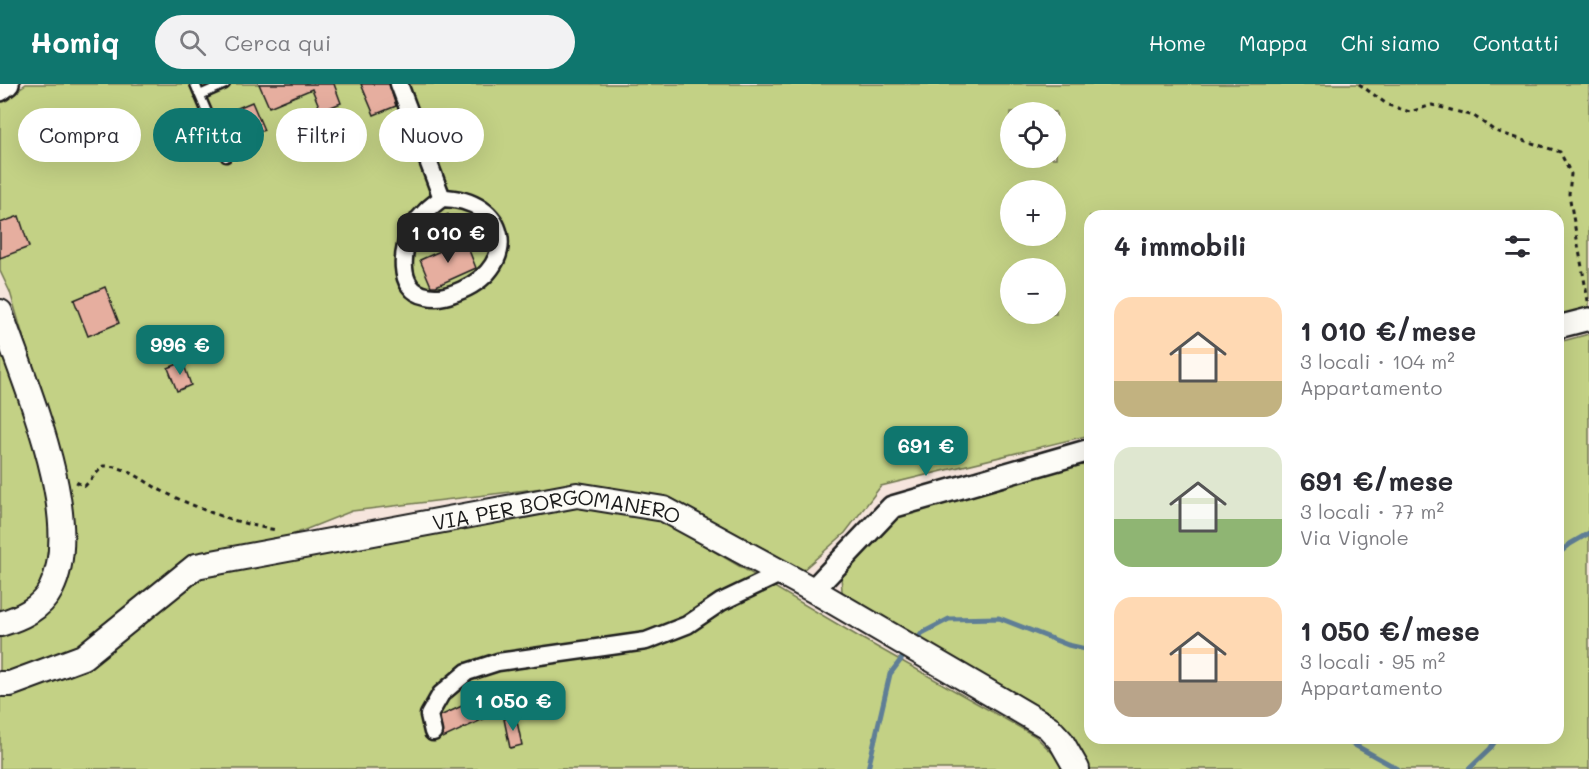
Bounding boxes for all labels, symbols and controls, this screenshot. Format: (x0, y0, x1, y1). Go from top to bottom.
search box (155, 15, 575, 69)
text: Homiq (30, 24, 119, 60)
icon: search (176, 26, 209, 59)
text: Cerca qui (224, 28, 331, 57)
text: Home (1149, 29, 1206, 56)
text: Mappa (1239, 29, 1308, 56)
text: Chi siamo (1341, 29, 1440, 56)
text: Contatti (1473, 29, 1559, 56)
map controls (1000, 102, 1066, 324)
button: locate (1000, 102, 1066, 168)
chip: Compra (18, 108, 141, 162)
chip: Affitta (153, 108, 264, 162)
chip: Filtri (276, 108, 367, 162)
chip: Nuovo (379, 108, 484, 162)
button: + (1000, 180, 1066, 246)
pin: 1 010 € (393, 213, 503, 264)
text: 1 010 € (411, 219, 485, 245)
text: 4 immobili (1114, 229, 1247, 263)
icon: filters (1501, 230, 1534, 263)
button: − (1000, 258, 1066, 324)
text: 1 010 €/mese (1300, 314, 1476, 348)
icon: home (1162, 321, 1234, 393)
pin: 996 € (138, 325, 222, 376)
text: 996 € (150, 331, 210, 357)
text: 3 locali · 104 m² (1300, 348, 1455, 374)
text: Appartamento (1300, 374, 1442, 400)
pin: 691 € (884, 426, 968, 477)
text: 691 € (898, 432, 954, 458)
text: 691 €/mese (1300, 464, 1453, 498)
icon: home (1162, 471, 1234, 543)
street label: VIA PER BORGOMANERO (430, 482, 686, 535)
text: 3 locali · 77 m² (1300, 498, 1444, 524)
text: Via Vignole (1300, 524, 1409, 550)
text: 1 050 €/mese (1300, 614, 1480, 648)
icon: home (1162, 621, 1234, 693)
text: 3 locali · 95 m² (1300, 648, 1445, 674)
text: Appartamento (1300, 674, 1442, 700)
pin: 1 050 € (458, 681, 568, 732)
text: 1 050 € (475, 687, 551, 713)

